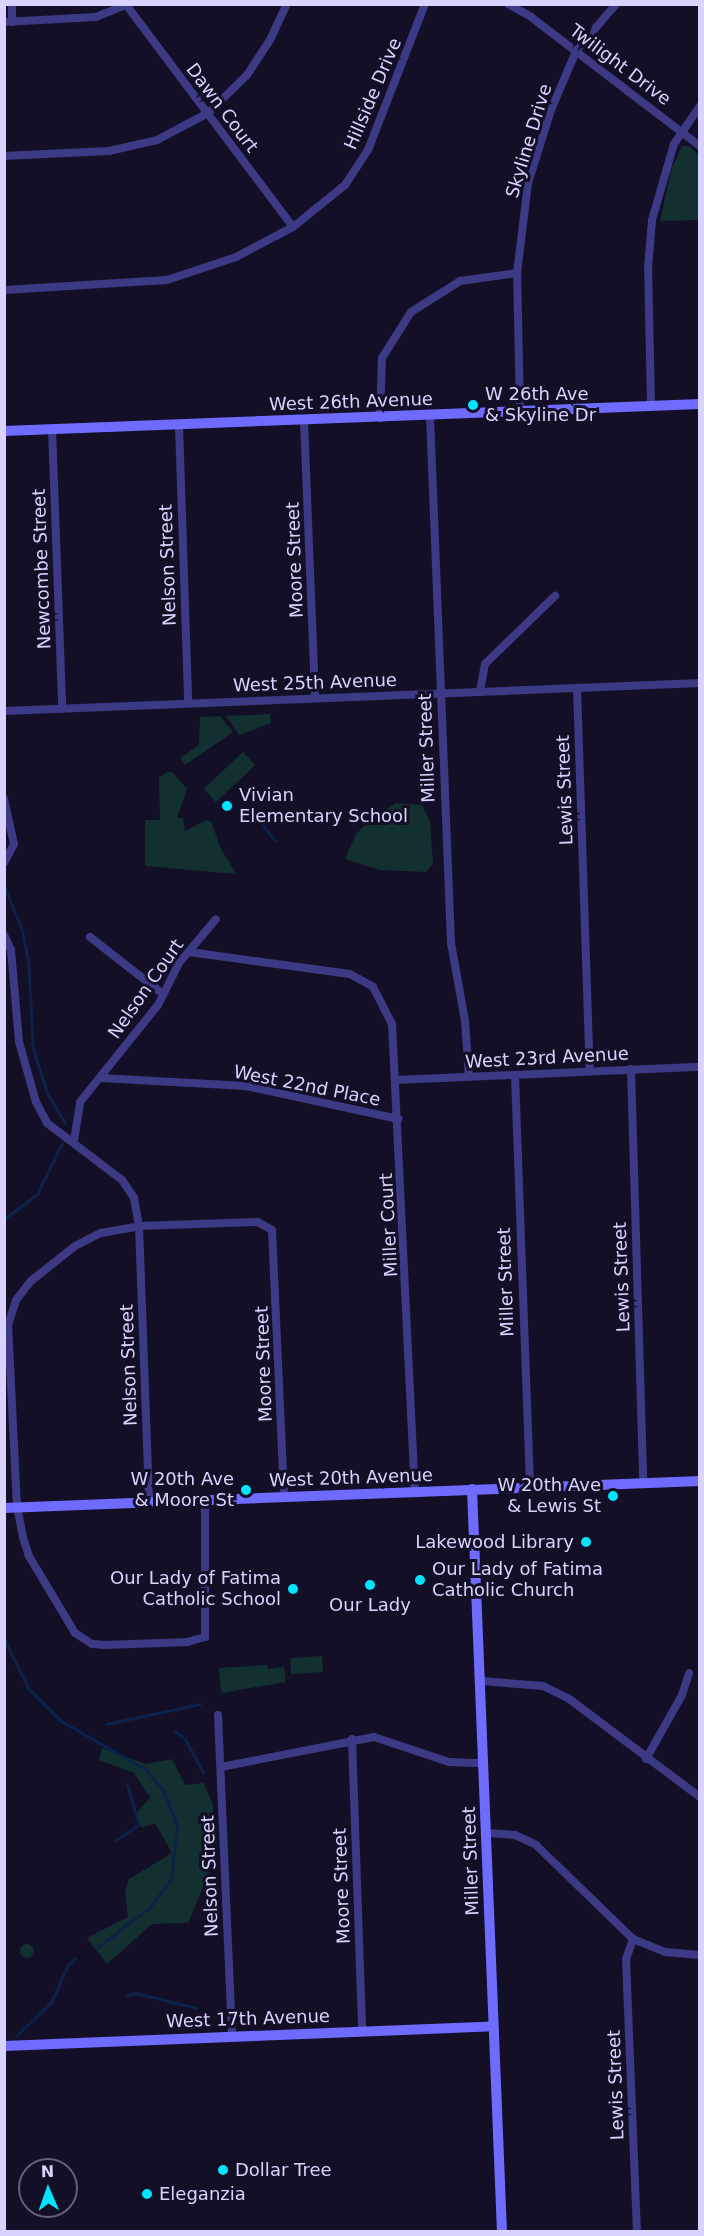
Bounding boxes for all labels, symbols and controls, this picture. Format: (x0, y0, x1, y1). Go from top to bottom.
street label: Twilight Drive (565, 20, 675, 110)
street label: Hillside Drive (340, 35, 406, 153)
street label: Dawn Court (181, 59, 263, 157)
street label: Skyline Drive (501, 81, 557, 201)
place label: W 26th Ave & Skyline Dr (485, 384, 596, 426)
street label: West 26th Avenue (269, 388, 433, 416)
marker: W 26th Ave & Skyline Dr (466, 398, 480, 412)
street label: Newcombe Street (28, 488, 56, 650)
street label: Moore Street (282, 502, 308, 618)
street label: Nelson Street (155, 504, 181, 626)
street label: West 25th Avenue (233, 669, 397, 697)
street label: Miller Street (414, 693, 440, 803)
street label: Lewis Street (552, 735, 578, 845)
place label: Vivian Elementary School (239, 785, 408, 828)
marker: Vivian Elementary School (220, 799, 234, 813)
street label: Nelson Court (104, 935, 188, 1043)
street label: West 23rd Avenue (465, 1043, 629, 1073)
street label: West 22nd Place (232, 1061, 382, 1111)
street label: Miller Court (375, 1172, 403, 1278)
street label: Lewis Street (609, 1222, 635, 1332)
street label: Miller Street (493, 1227, 519, 1337)
street label: Nelson Street (116, 1304, 142, 1426)
street label: Moore Street (251, 1306, 277, 1422)
street label: West 20th Avenue (269, 1464, 433, 1492)
place label: W 20th Ave & Moore St (130, 1469, 234, 1512)
place label: W 20th Ave & Lewis St (497, 1475, 601, 1518)
marker: W 20th Ave & Moore St (239, 1483, 253, 1497)
marker: W 20th Ave & Lewis St (606, 1489, 620, 1503)
place label: Lakewood Library (415, 1531, 574, 1553)
marker: Lakewood Library (579, 1535, 593, 1549)
place label: Our Lady of Fatima Catholic Church (432, 1559, 603, 1602)
place label: Our Lady of Fatima Catholic School (110, 1568, 281, 1610)
marker: Our Lady of Fatima Catholic Church (413, 1573, 427, 1587)
marker: Our Lady (363, 1578, 377, 1592)
marker: Our Lady of Fatima Catholic School (286, 1582, 300, 1596)
place label: Our Lady (329, 1594, 411, 1616)
street label: Miller Street (458, 1806, 484, 1916)
street label: Nelson Street (197, 1815, 223, 1937)
street label: Moore Street (329, 1828, 355, 1944)
street label: West 17th Avenue (166, 2005, 330, 2033)
street label: Lewis Street (603, 2030, 629, 2140)
north arrow (18, 2158, 78, 2218)
place label: Dollar Tree (235, 2159, 332, 2181)
text: N (40, 2162, 54, 2181)
marker: Dollar Tree (216, 2163, 230, 2177)
place label: Eleganzia (159, 2183, 246, 2205)
marker: Eleganzia (140, 2187, 154, 2201)

